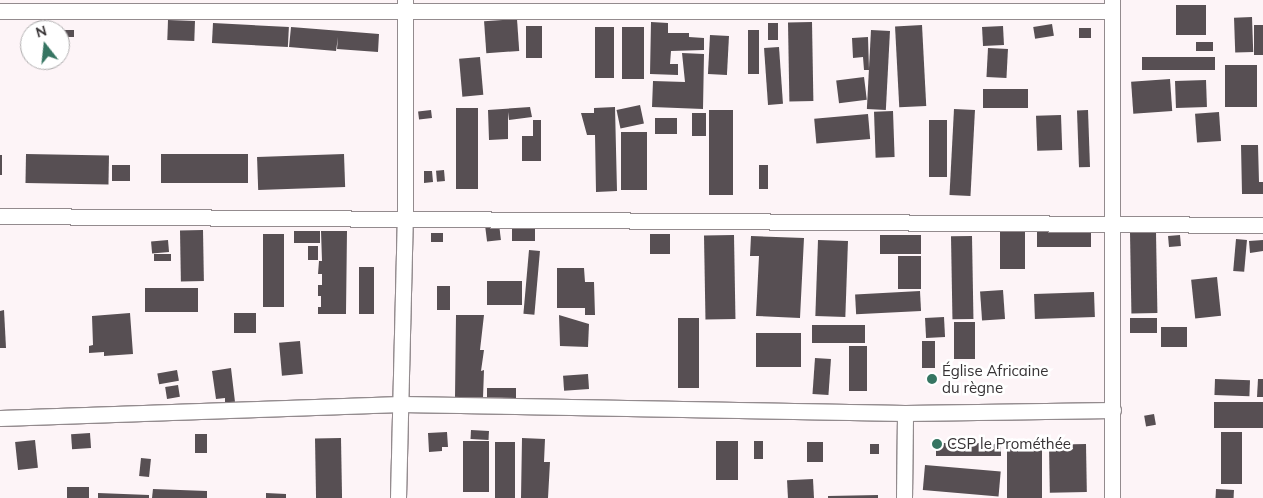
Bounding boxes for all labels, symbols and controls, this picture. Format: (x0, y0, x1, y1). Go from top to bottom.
north arrow (20, 20, 70, 70)
text: N (34, 21, 49, 42)
place label: Église Africaine du règne (942, 361, 1048, 396)
marker: Église Africaine du règne (926, 373, 938, 385)
place label: CSP le Prométhée (947, 435, 1071, 453)
marker: CSP le Prométhée (931, 438, 943, 450)

